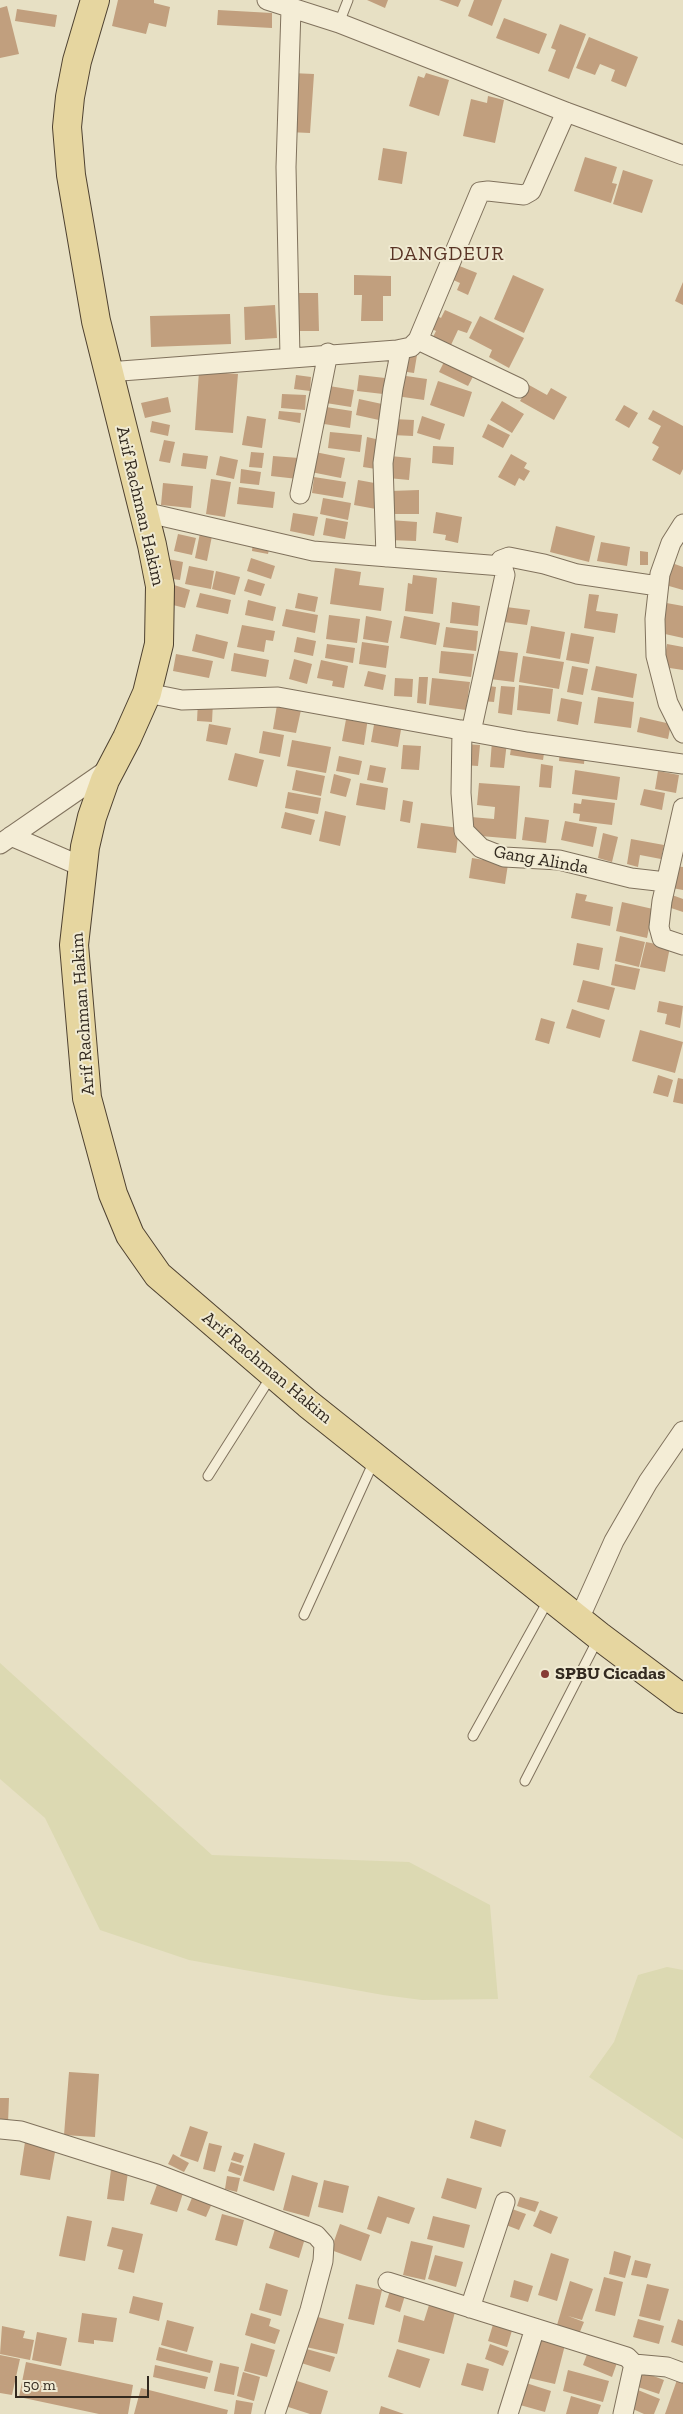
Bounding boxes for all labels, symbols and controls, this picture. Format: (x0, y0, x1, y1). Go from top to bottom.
district label: DANGDEUR (388, 242, 506, 266)
street label: Arif Rachman Hakim (111, 424, 169, 588)
street label: Gang Alinda (492, 841, 590, 879)
street label: Arif Rachman Hakim (67, 932, 99, 1096)
street label: Arif Rachman Hakim (198, 1307, 336, 1429)
place label: SPBU Cicadas (555, 1663, 665, 1685)
marker: SPBU Cicadas (539, 1668, 551, 1680)
scale bar (18, 2366, 151, 2398)
text: 50 m (23, 2376, 56, 2394)

